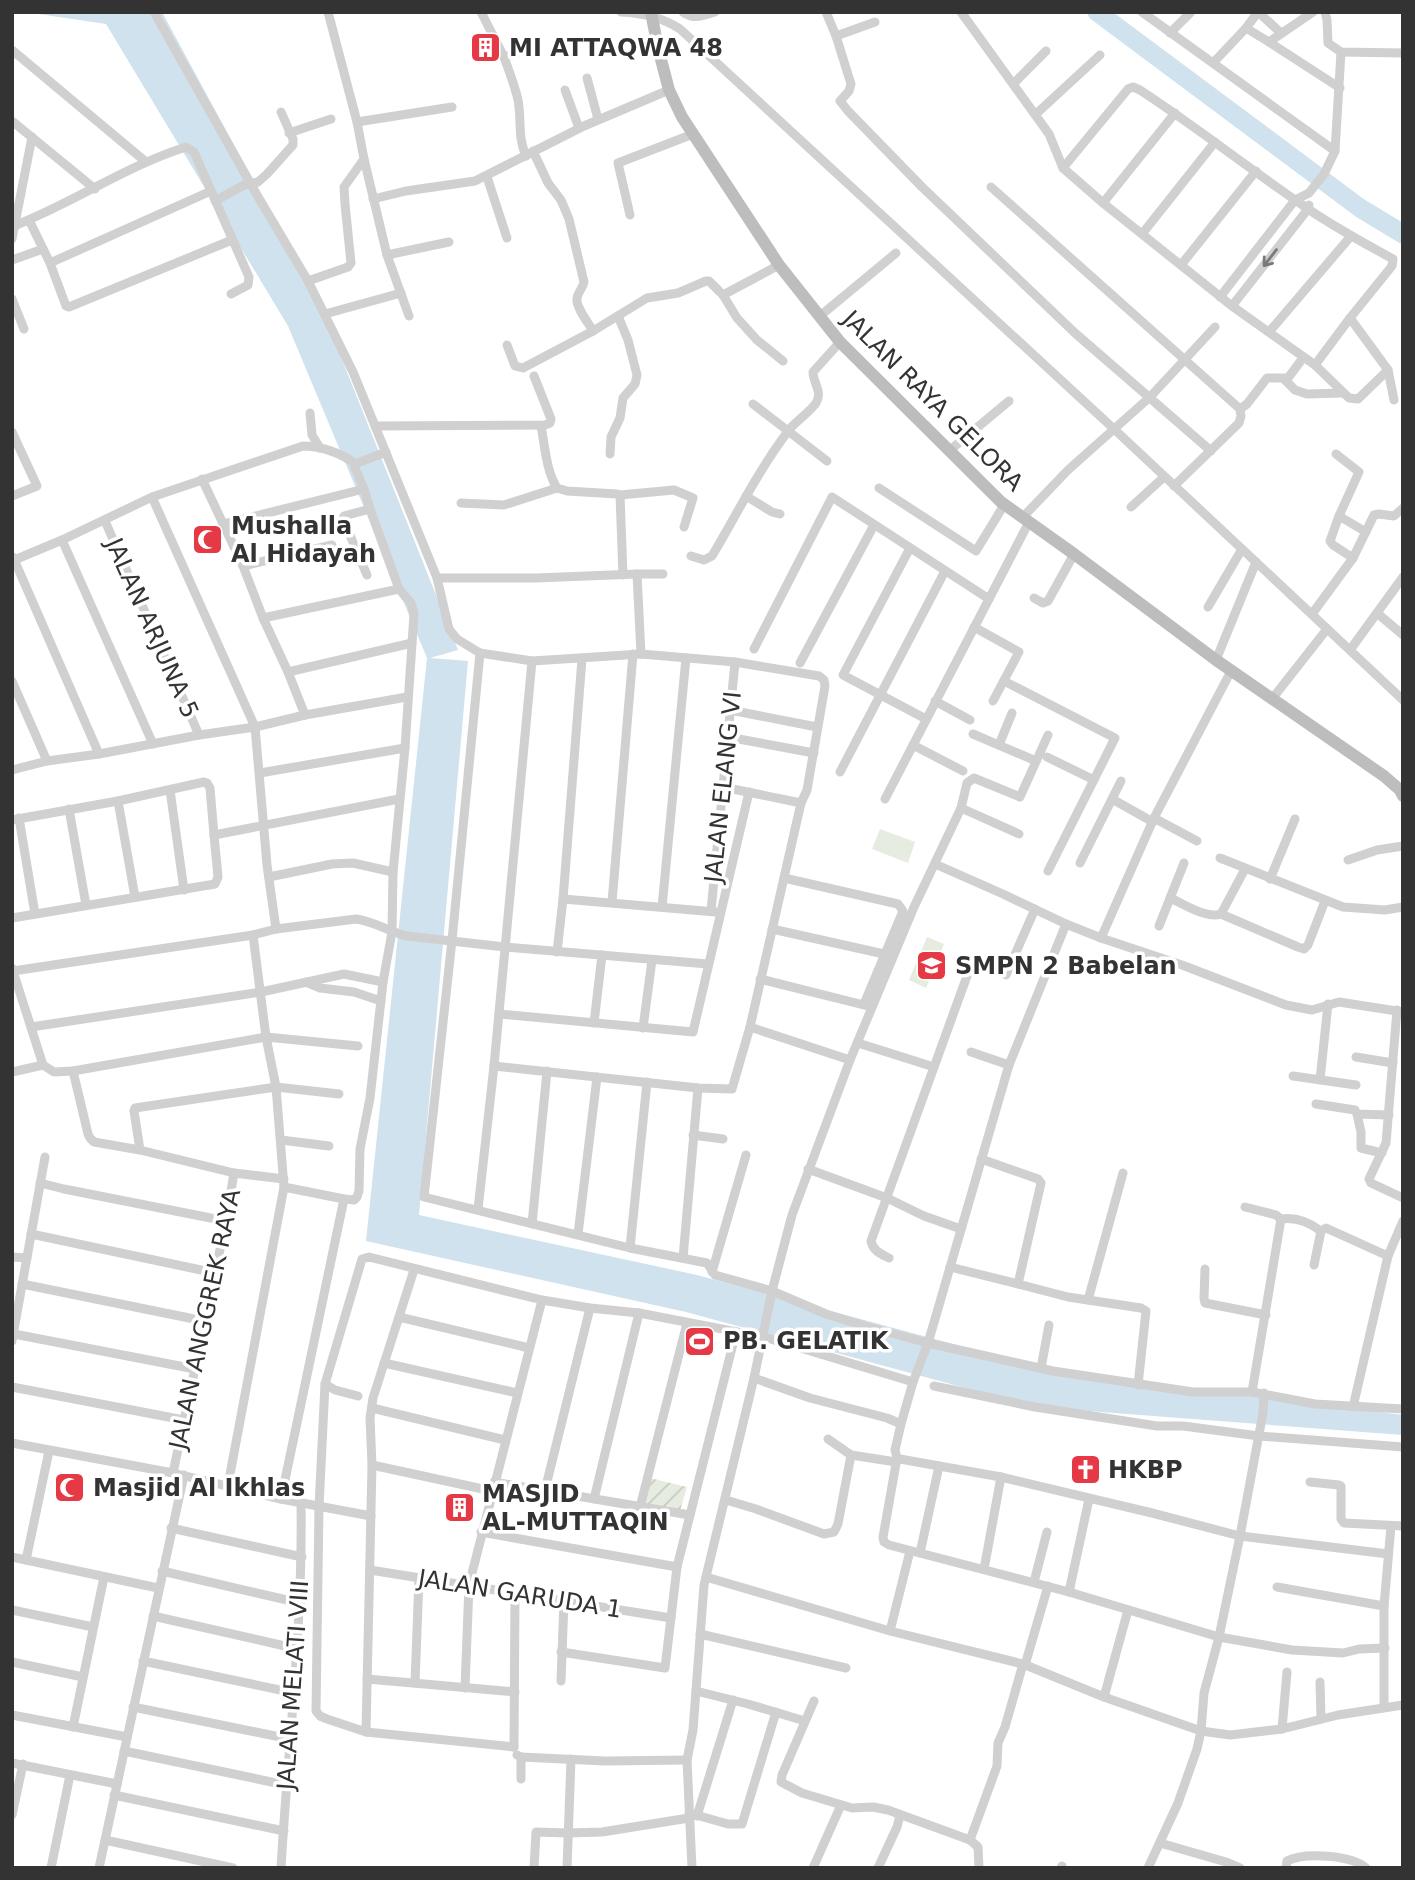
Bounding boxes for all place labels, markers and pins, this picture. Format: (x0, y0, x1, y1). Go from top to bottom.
building icon: MI ATTAQWA 48 (469, 31, 503, 65)
place label: MI ATTAQWA 48 (509, 34, 723, 62)
place label: Mushalla Al Hidayah (231, 512, 376, 568)
mosque icon: Mushalla Al Hidayah (191, 523, 225, 557)
school or university icon: SMPN 2 Babelan (915, 949, 949, 983)
place label: SMPN 2 Babelan (955, 952, 1177, 980)
sports icon: PB. GELATIK (683, 1324, 717, 1358)
place label: PB. GELATIK (723, 1327, 890, 1355)
church icon: HKBP (1068, 1453, 1102, 1487)
place label: HKBP (1108, 1456, 1183, 1484)
mosque icon: Masjid Al Ikhlas (53, 1471, 87, 1505)
place label: Masjid Al Ikhlas (93, 1474, 305, 1502)
place label: MASJID AL-MUTTAQIN (482, 1480, 669, 1536)
building icon: MASJID AL-MUTTAQIN (442, 1491, 476, 1525)

